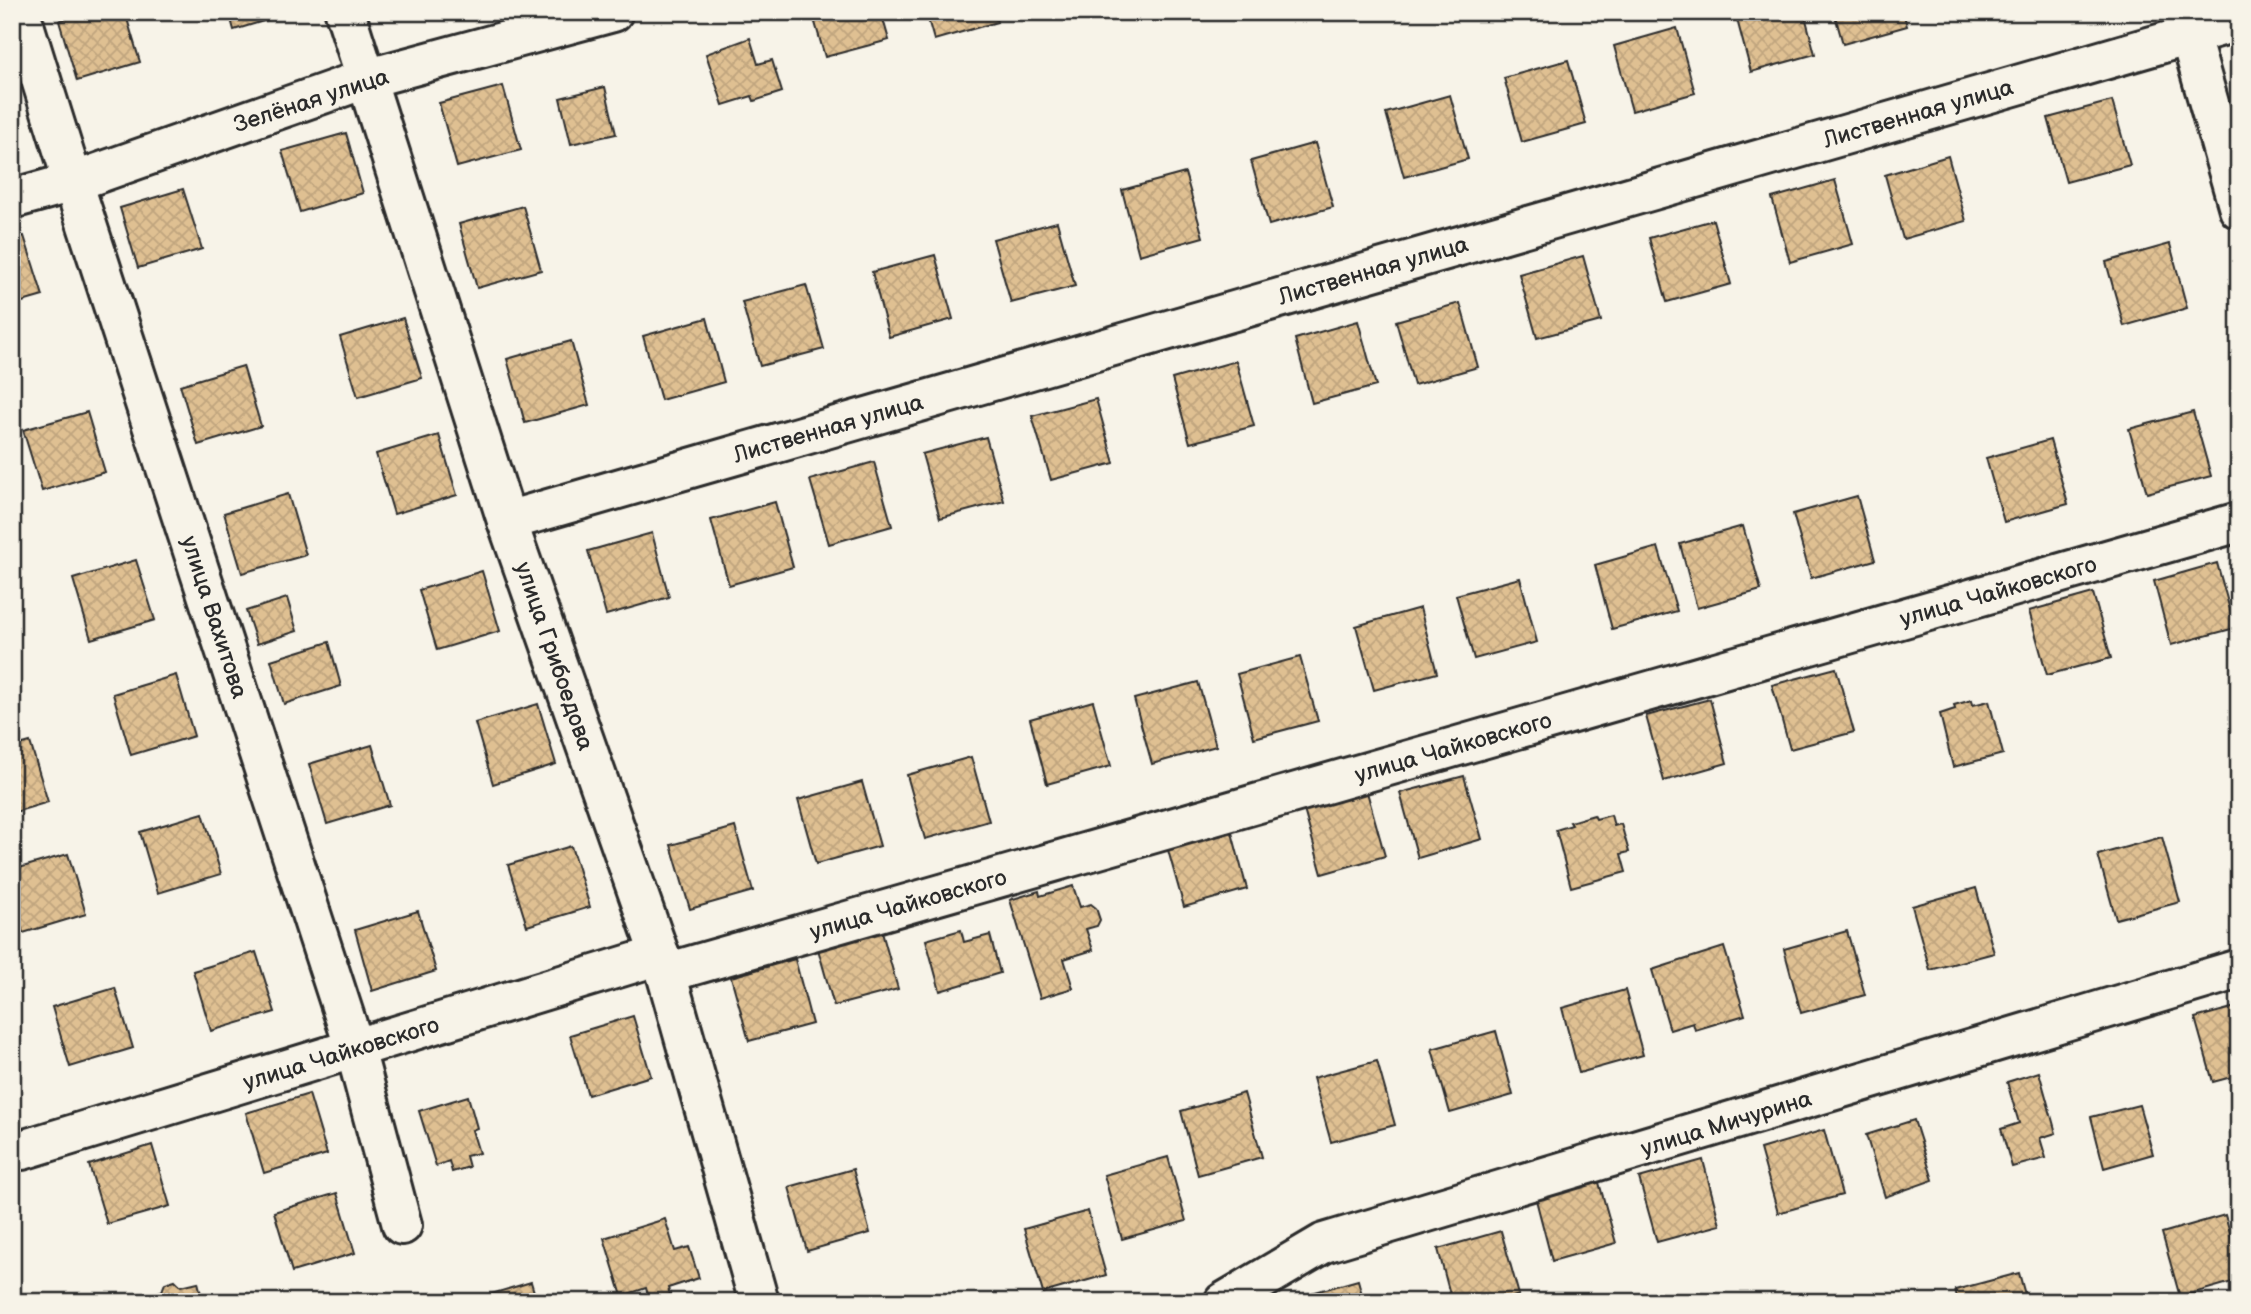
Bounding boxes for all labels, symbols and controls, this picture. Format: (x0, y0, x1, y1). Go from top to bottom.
street label: Зелёная улица (230, 63, 393, 139)
street label: Лиственная улица (1819, 73, 2017, 155)
street label: Лиственная улица (1274, 230, 1472, 312)
street label: Лиственная улица (729, 388, 927, 470)
street label: улица Вахитова (175, 533, 254, 702)
street label: улица Чайковского (1897, 550, 2100, 633)
street label: улица Грибоедова (509, 558, 600, 755)
street label: улица Чайковского (1352, 706, 1555, 789)
street label: улица Чайковского (807, 863, 1010, 946)
street label: улица Чайковского (240, 1011, 443, 1097)
street label: улица Мичурина (1638, 1085, 1815, 1163)

